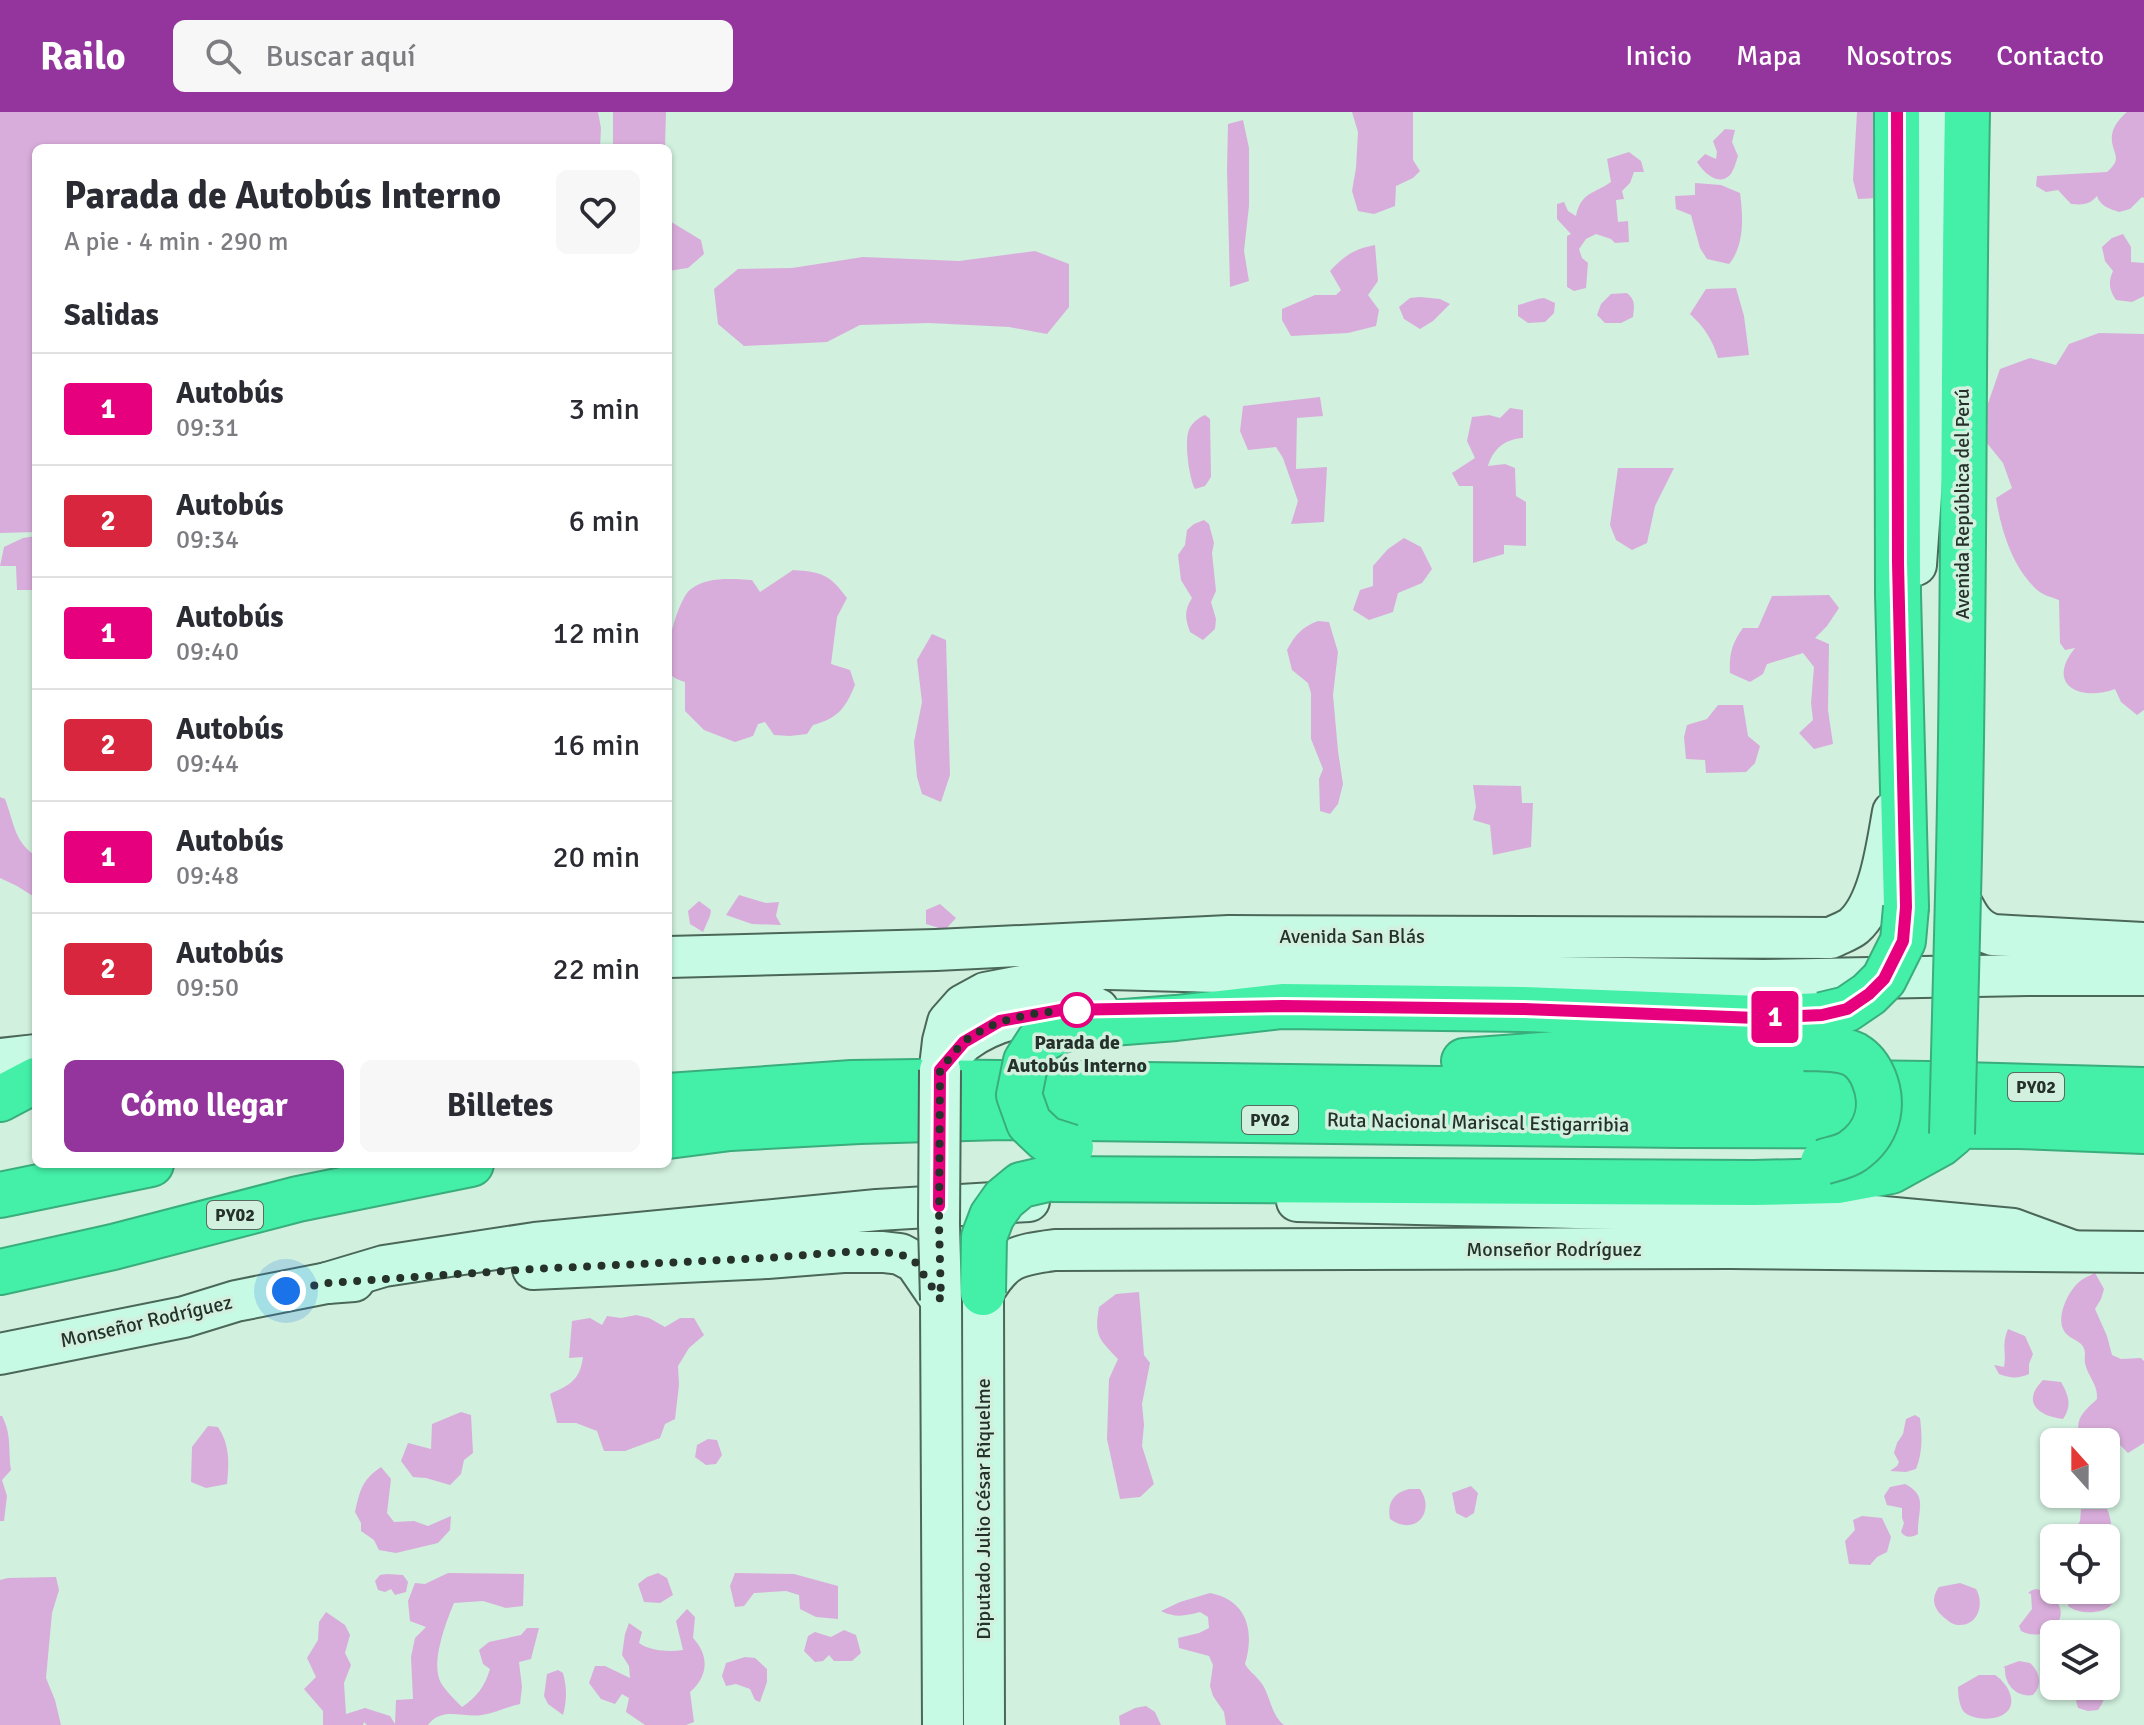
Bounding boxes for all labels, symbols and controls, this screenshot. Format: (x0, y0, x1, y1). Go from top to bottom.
search box (173, 20, 733, 92)
text: Railo (40, 33, 125, 80)
icon: search (201, 34, 245, 78)
text: Buscar aquí (265, 38, 416, 75)
text: Inicio (1625, 39, 1692, 73)
text: Mapa (1736, 39, 1802, 73)
text: Nosotros (1846, 39, 1952, 73)
text: Contacto (1996, 39, 2104, 73)
button: heart (556, 170, 640, 254)
text: Parada de Autobús Interno (64, 172, 501, 219)
text: A pie · 4 min · 290 m (64, 226, 288, 258)
text: Salidas (64, 297, 159, 334)
text: Autobús (176, 375, 284, 412)
street label: Avenida República del Perú (1950, 388, 1975, 620)
text: 3 min (569, 391, 640, 428)
text: 1 (100, 392, 116, 426)
text: 09:31 (176, 412, 239, 444)
text: Autobús (176, 487, 284, 524)
text: 6 min (569, 503, 640, 540)
text: 2 (100, 504, 116, 538)
text: 09:34 (176, 524, 239, 556)
text: Autobús (176, 599, 284, 636)
text: 12 min (553, 615, 640, 652)
text: 1 (100, 616, 116, 650)
text: 09:40 (176, 636, 239, 668)
text: Autobús (176, 711, 284, 748)
text: 16 min (553, 727, 640, 764)
text: 2 (100, 728, 116, 762)
text: 09:44 (176, 748, 239, 780)
text: Autobús (176, 823, 284, 860)
text: 20 min (553, 839, 640, 876)
text: 1 (100, 840, 116, 874)
text: 09:48 (176, 860, 239, 892)
street label: Avenida San Blás (1279, 924, 1425, 949)
text: Autobús (176, 935, 284, 972)
text: 22 min (553, 951, 640, 988)
text: 2 (100, 952, 116, 986)
text: 09:50 (176, 972, 239, 1004)
line badge: 1 (1749, 991, 1801, 1043)
marker: Parada de Autobús Interno (1060, 993, 1094, 1027)
text: 1 (1767, 1000, 1783, 1034)
place label: Parada de Autobús Interno (1007, 1030, 1147, 1078)
button: Cómo llegar (64, 1060, 344, 1152)
button: Billetes (360, 1060, 640, 1152)
road number: PY02 (2008, 1073, 2064, 1101)
road number: PY02 (1242, 1106, 1298, 1134)
street label: Ruta Nacional Mariscal Estigarribia (1327, 1107, 1629, 1138)
road number: PY02 (207, 1201, 263, 1229)
street label: Monseñor Rodríguez (1466, 1237, 1642, 1262)
your location (266, 1271, 306, 1311)
street label: Monseñor Rodríguez (58, 1290, 235, 1353)
street label: Diputado Julio César Riquelme (971, 1378, 996, 1640)
north arrow (2040, 1428, 2120, 1508)
map controls (2040, 1428, 2120, 1700)
button: locate (2040, 1524, 2120, 1604)
button: layers (2040, 1620, 2120, 1700)

